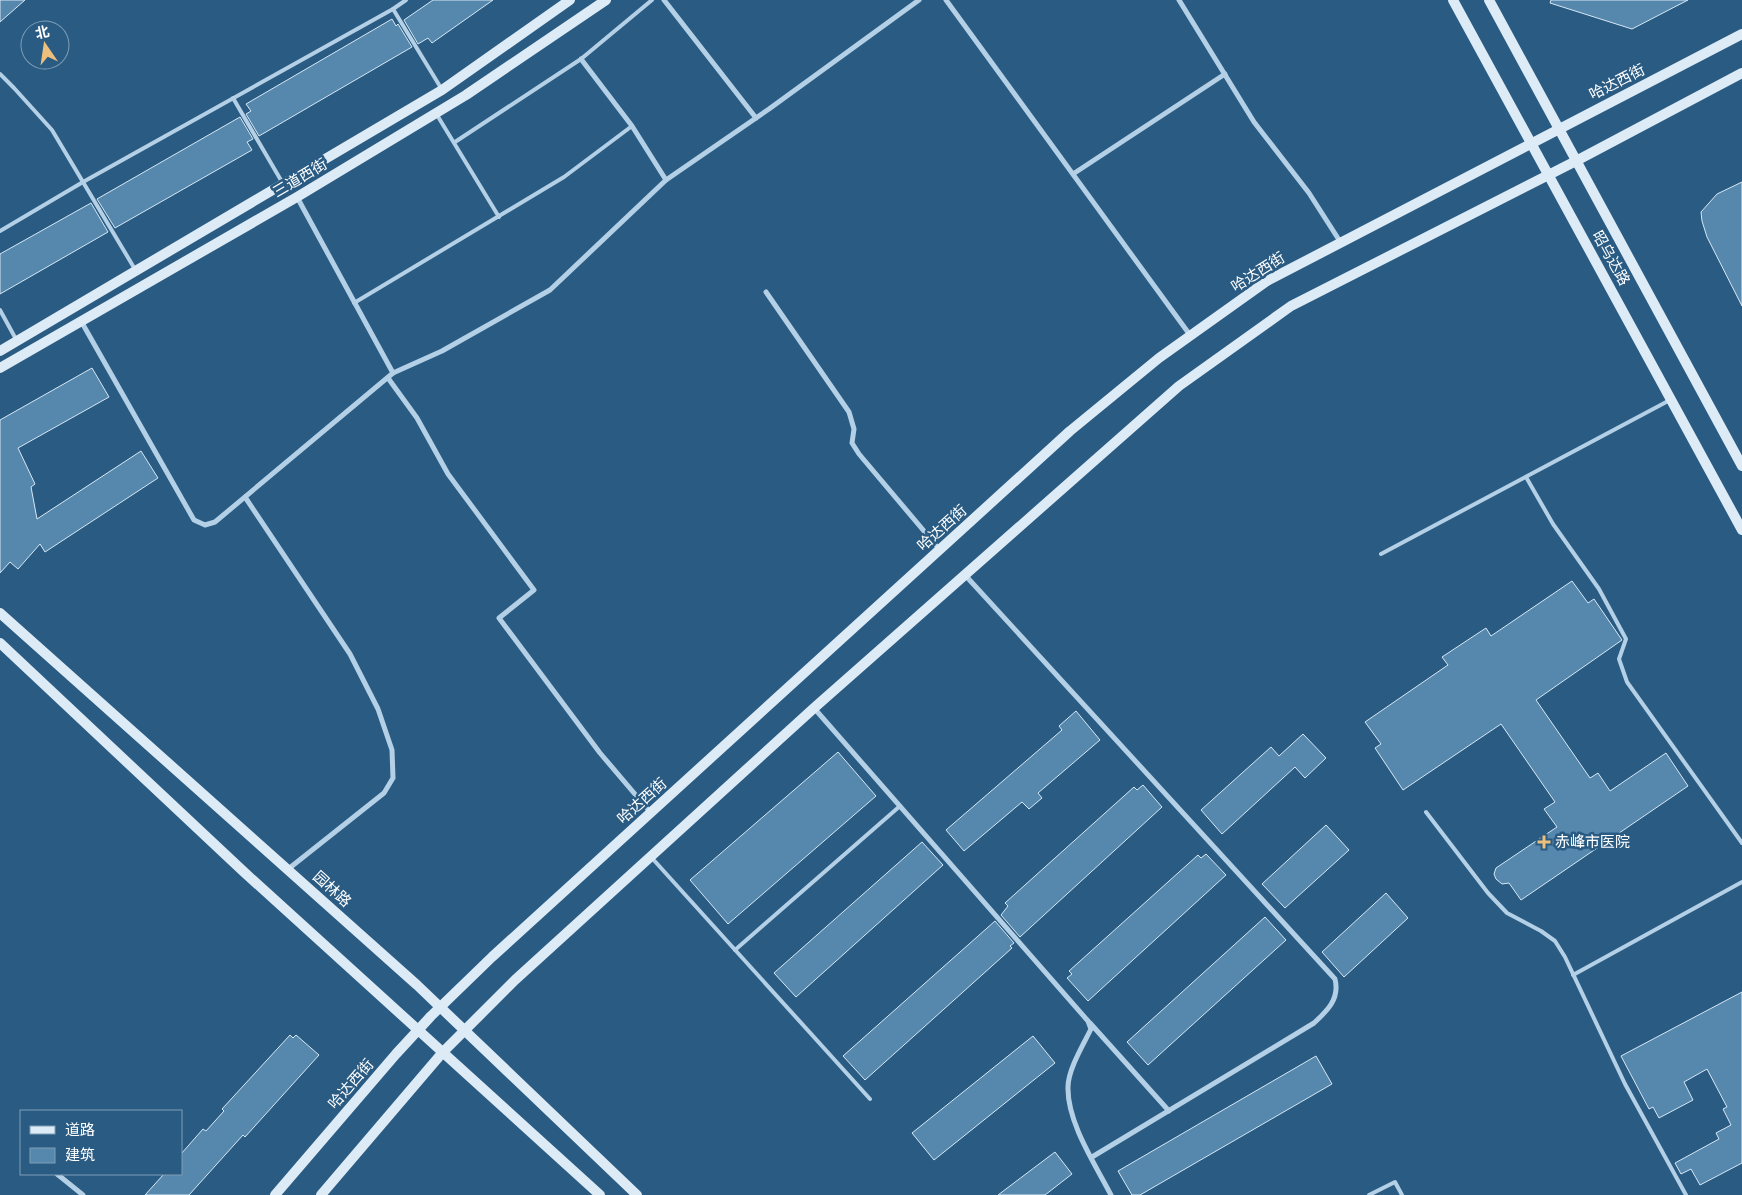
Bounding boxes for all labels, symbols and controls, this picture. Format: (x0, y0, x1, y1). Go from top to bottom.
north arrow (20, 20, 70, 70)
text: 北 (33, 23, 51, 42)
street label: 哈达西街 (1586, 60, 1648, 104)
street label: 三道西街 (270, 155, 330, 201)
street label: 昭乌达路 (1589, 227, 1633, 289)
street label: 哈达西街 (1228, 248, 1288, 296)
street label: 哈达西街 (914, 501, 970, 555)
street label: 哈达西街 (614, 774, 670, 828)
place label: 赤峰市医院 (1555, 833, 1630, 851)
marker: 赤峰市医院 (1537, 835, 1551, 849)
street label: 园林路 (309, 867, 355, 911)
street label: 哈达西街 (325, 1055, 377, 1113)
legend (20, 1110, 182, 1175)
text: 道路 (65, 1121, 95, 1139)
text: 建筑 (65, 1146, 95, 1164)

